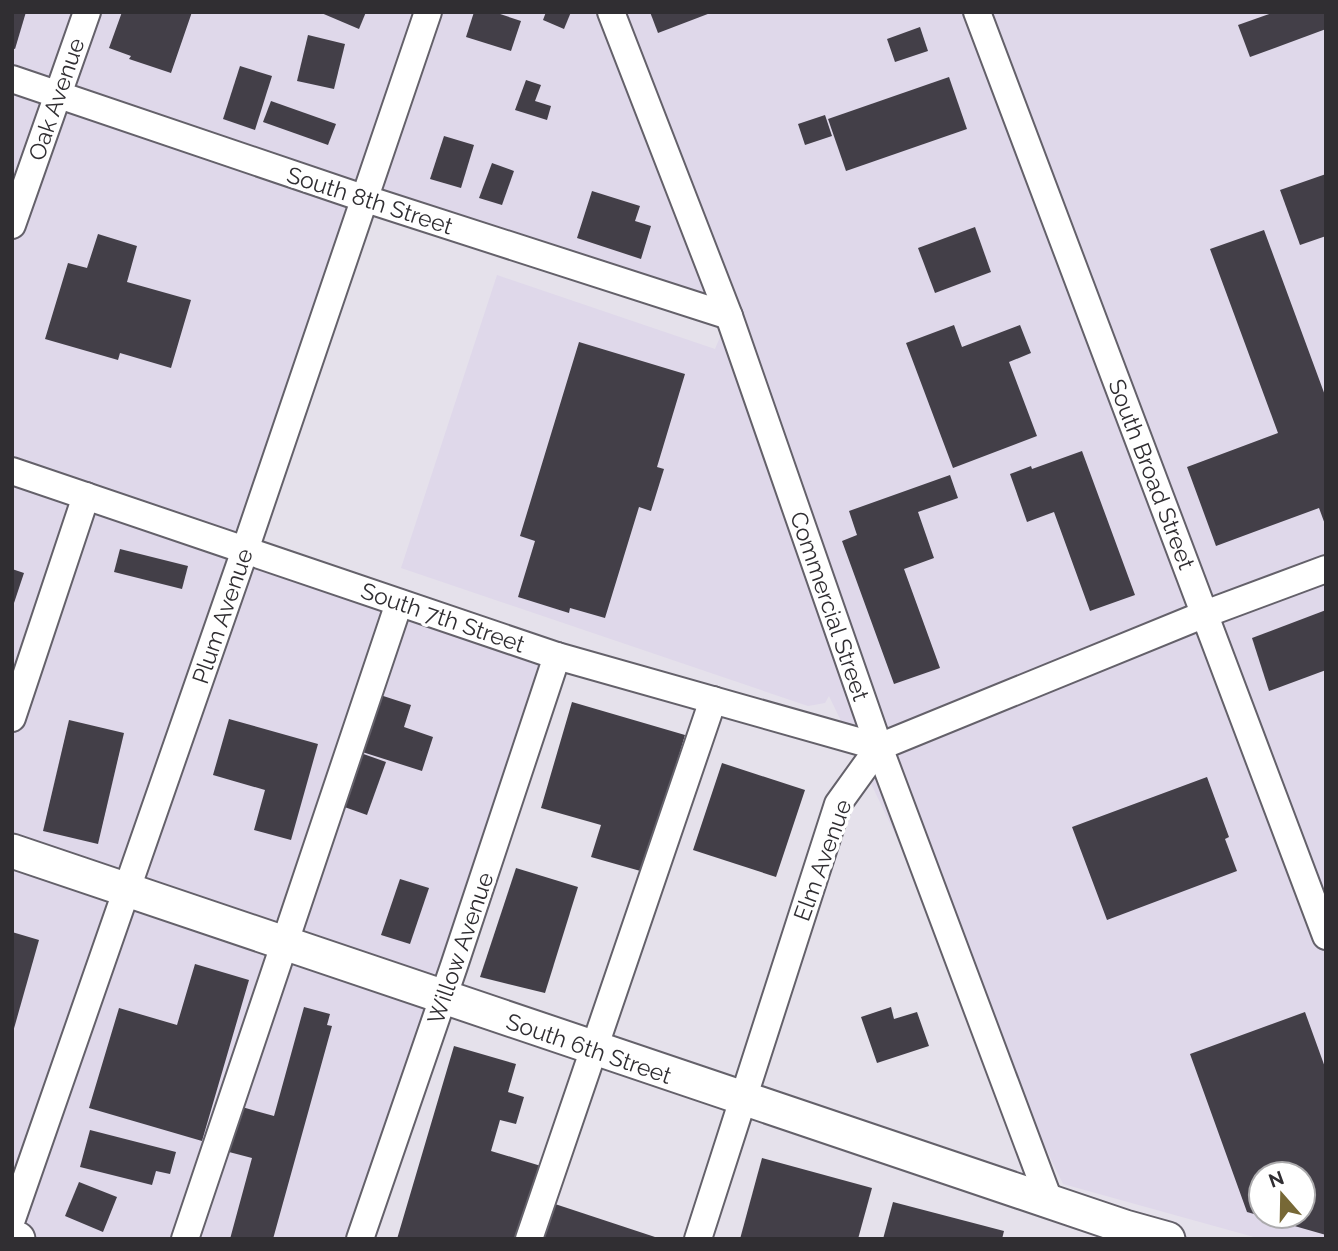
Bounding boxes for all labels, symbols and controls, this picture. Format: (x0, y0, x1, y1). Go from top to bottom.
street label: Oak Avenue (22, 34, 90, 164)
street label: South 8th Street (284, 160, 457, 240)
street label: South Broad Street (1103, 375, 1201, 573)
street label: Commercial Street (785, 508, 875, 704)
street label: Plum Avenue (186, 545, 258, 687)
street label: South 7th Street (358, 576, 529, 658)
street label: Elm Avenue (788, 796, 856, 924)
street label: Willow Avenue (421, 869, 499, 1027)
street label: South 6th Street (503, 1007, 675, 1089)
north arrow (1247, 1160, 1317, 1230)
text: N (1266, 1166, 1287, 1192)

